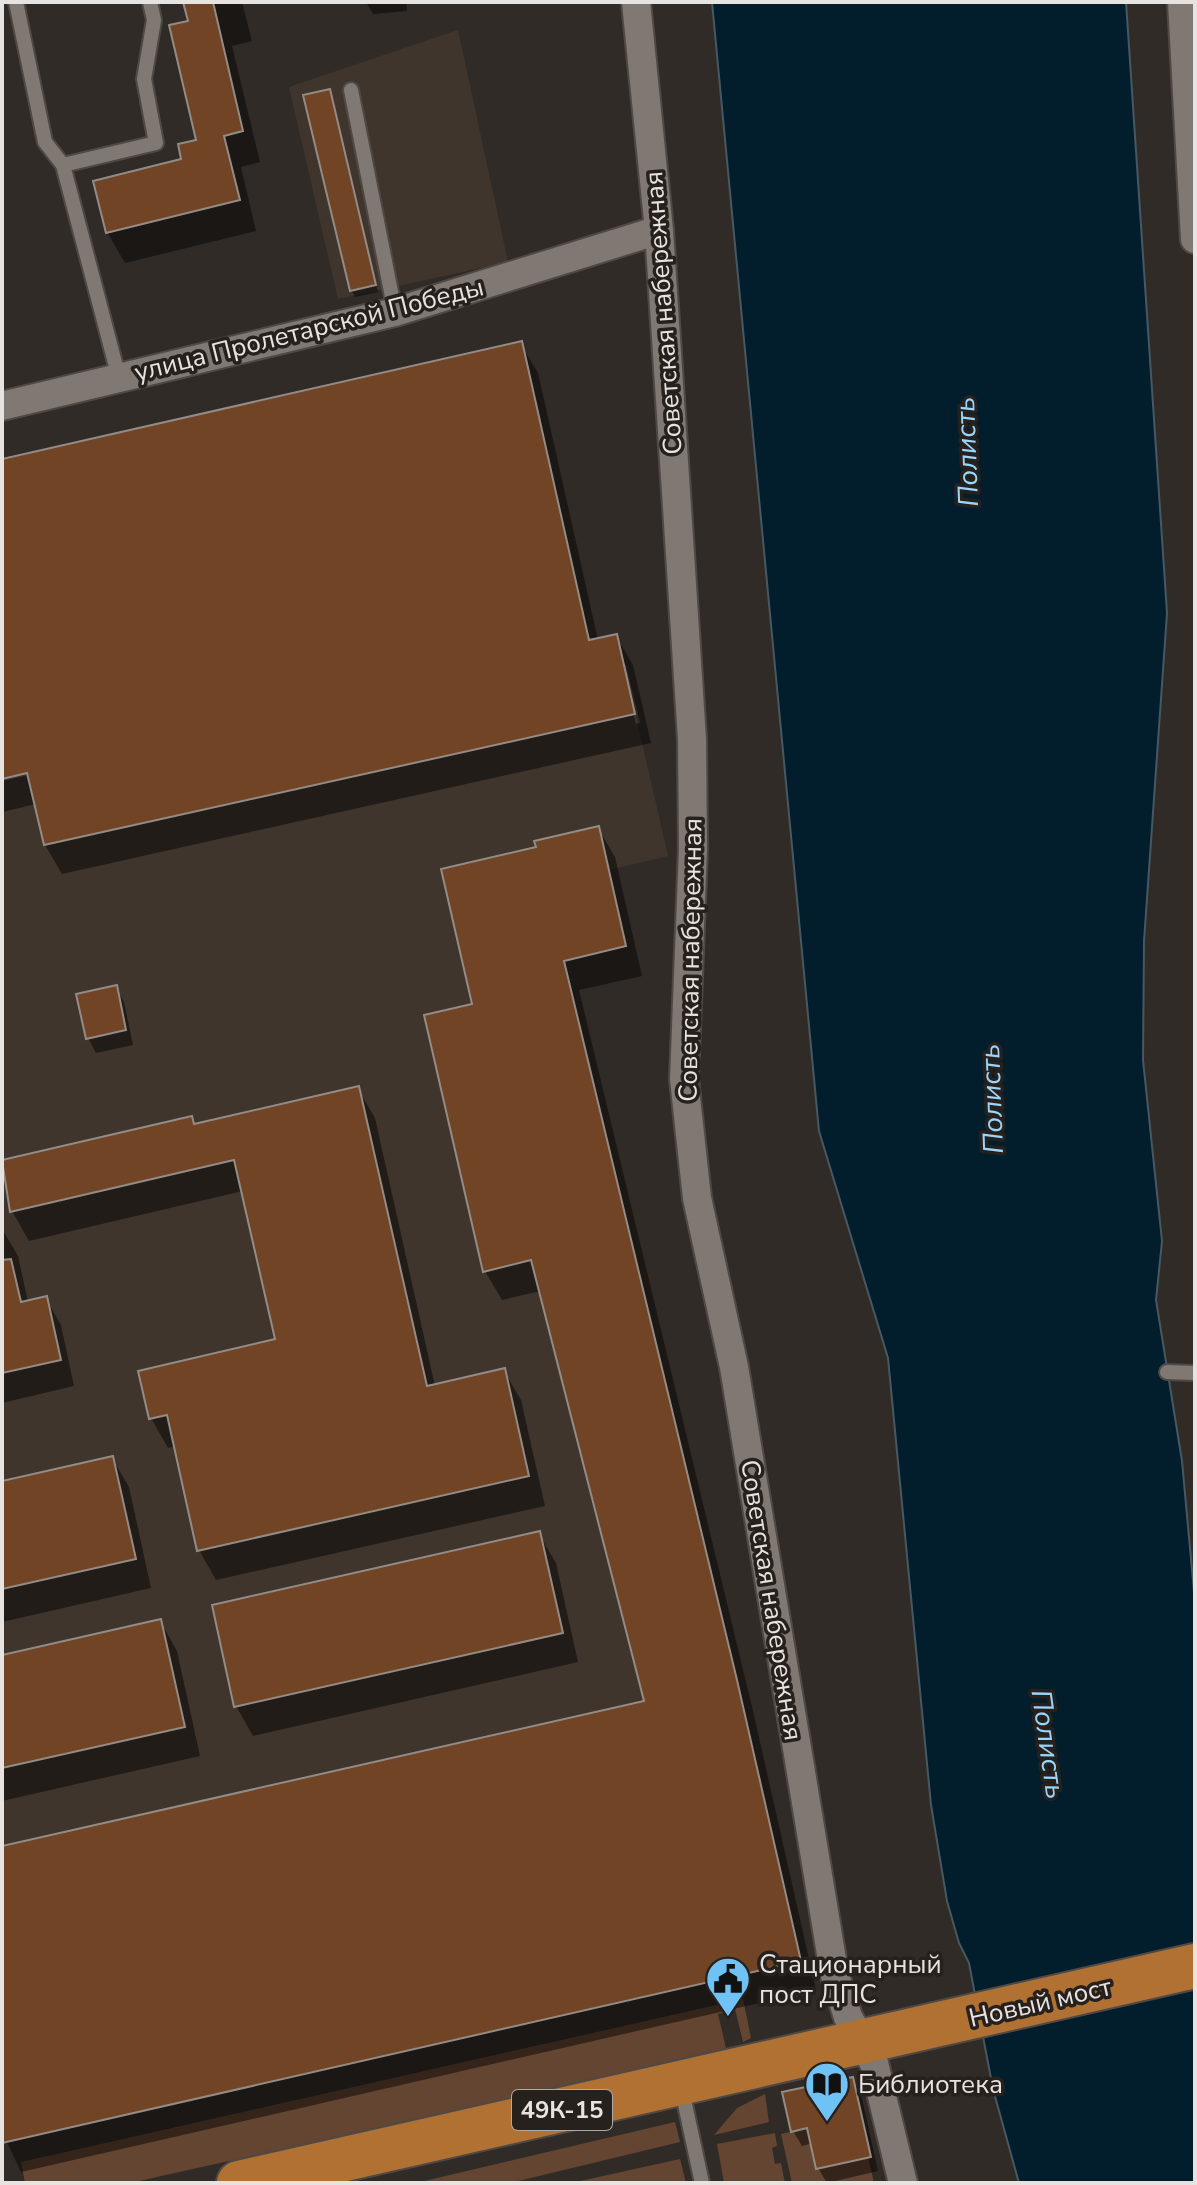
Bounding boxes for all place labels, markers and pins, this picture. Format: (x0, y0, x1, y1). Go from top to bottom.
place label: Стационарный пост ДПС (759, 1947, 942, 2012)
public building icon: Стационарный пост ДПС (704, 1955, 752, 2018)
library icon: Библиотека (803, 2060, 851, 2123)
place label: Библиотека (858, 2067, 1003, 2102)

